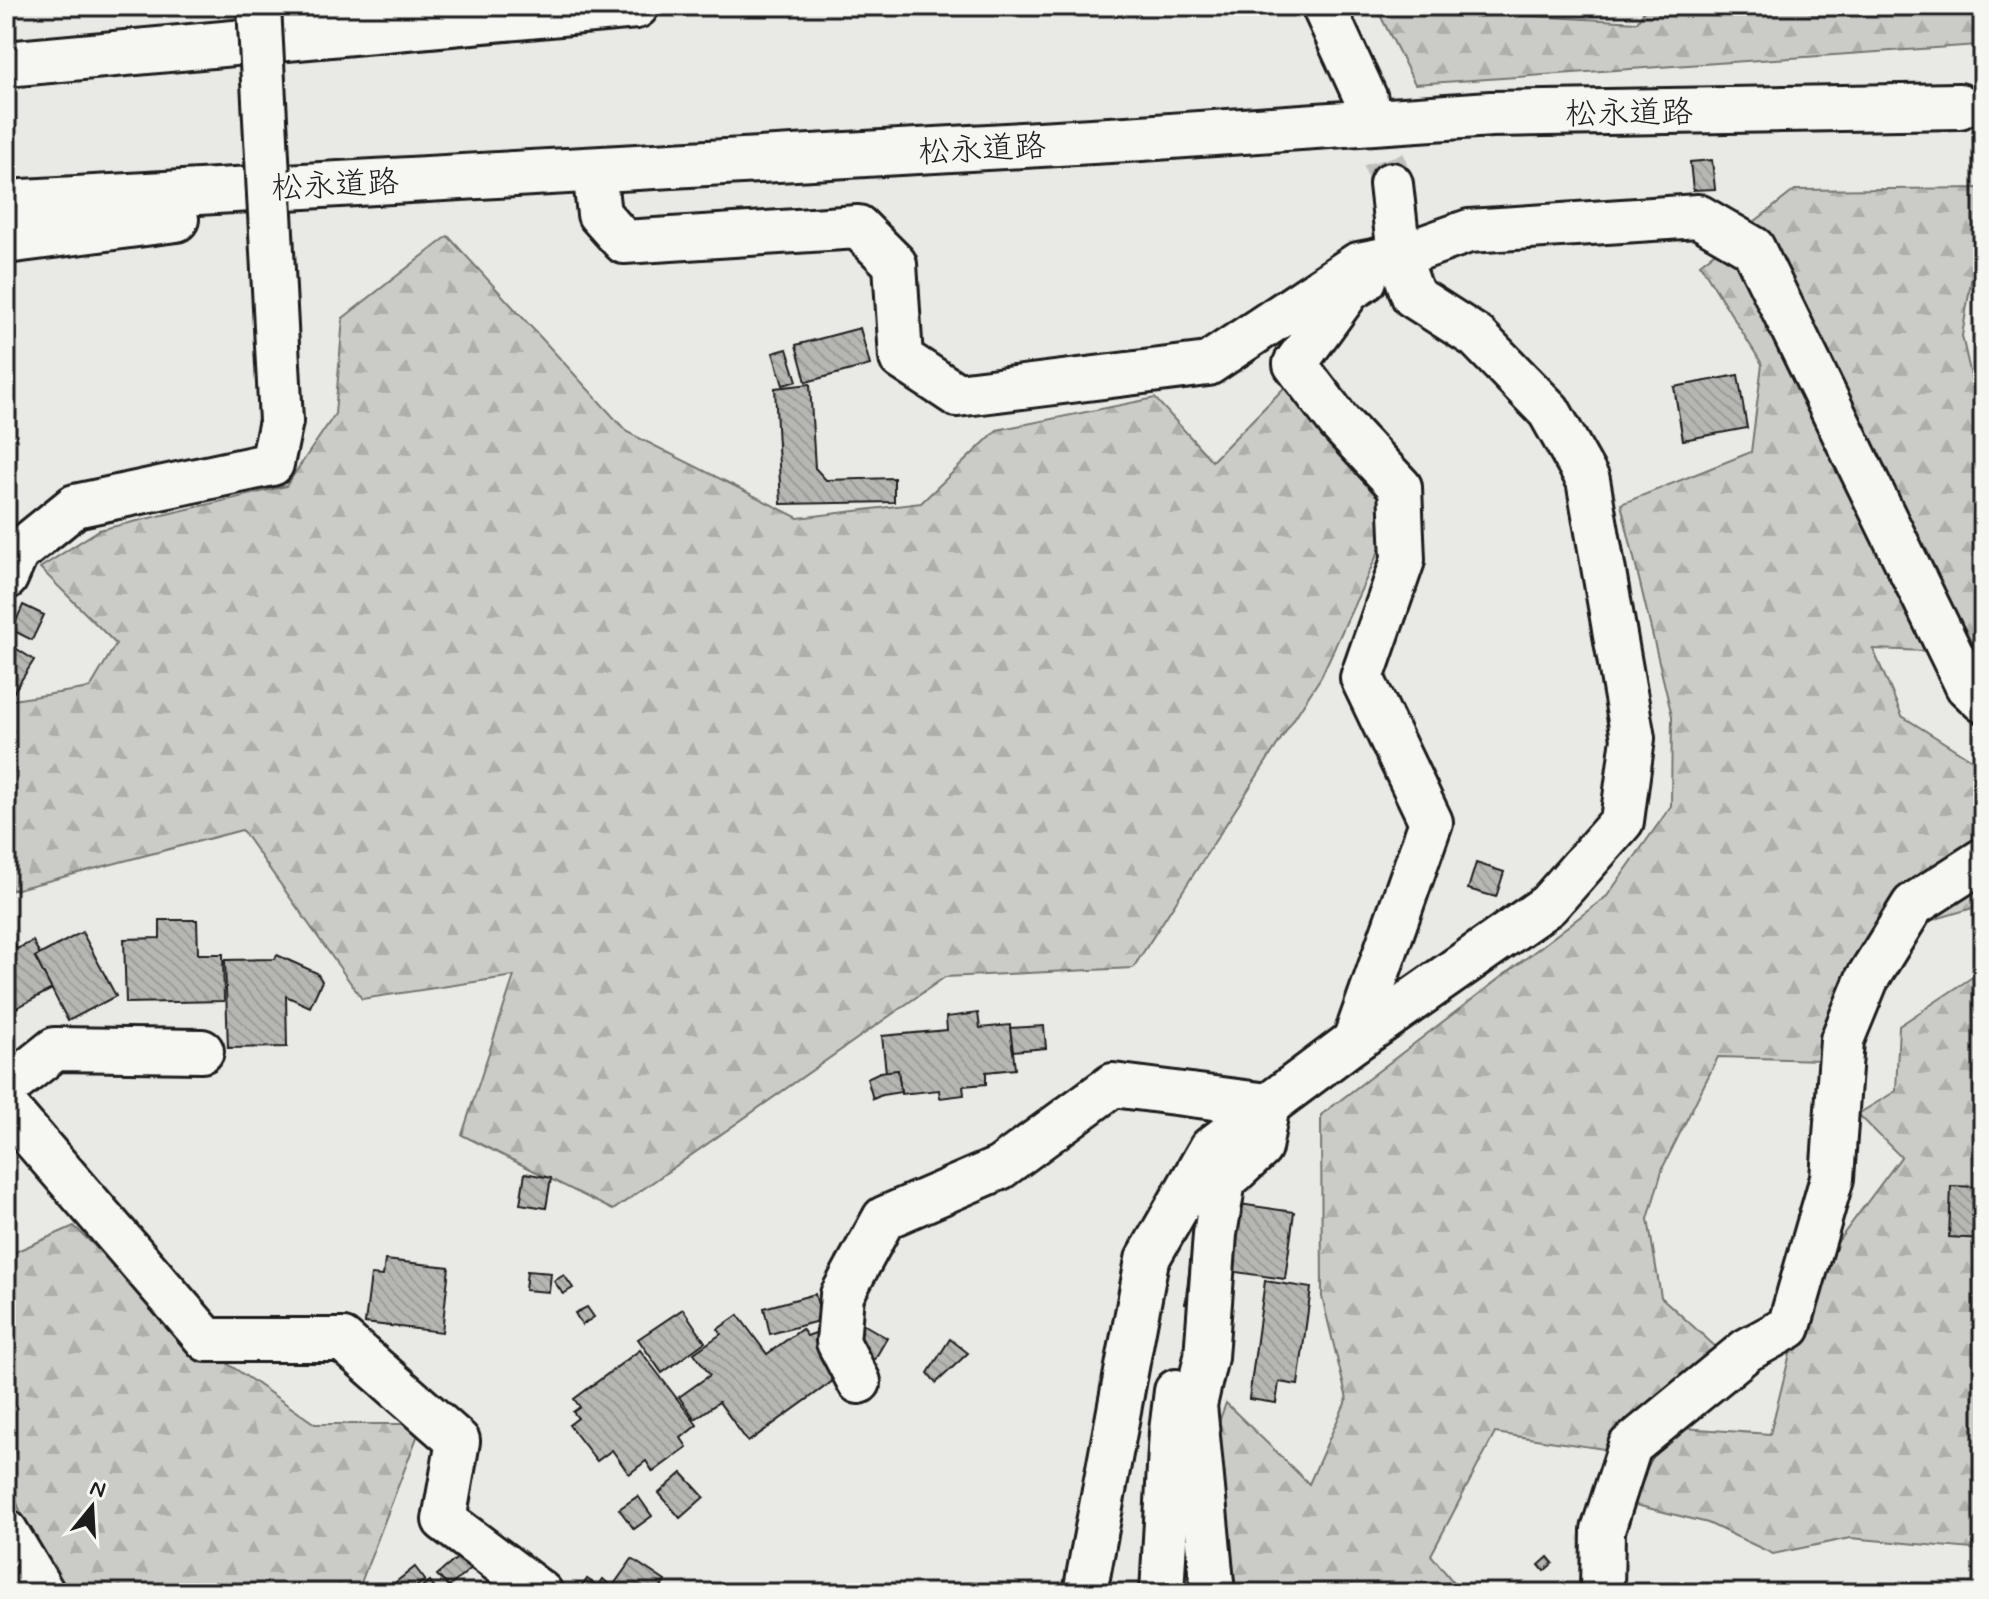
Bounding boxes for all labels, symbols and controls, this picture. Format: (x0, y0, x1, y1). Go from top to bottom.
street label: 松永道路 (1565, 92, 1693, 136)
street label: 松永道路 (917, 126, 1047, 174)
street label: 松永道路 (270, 162, 400, 210)
north arrow (52, 1467, 132, 1547)
text: N (86, 1474, 109, 1505)

